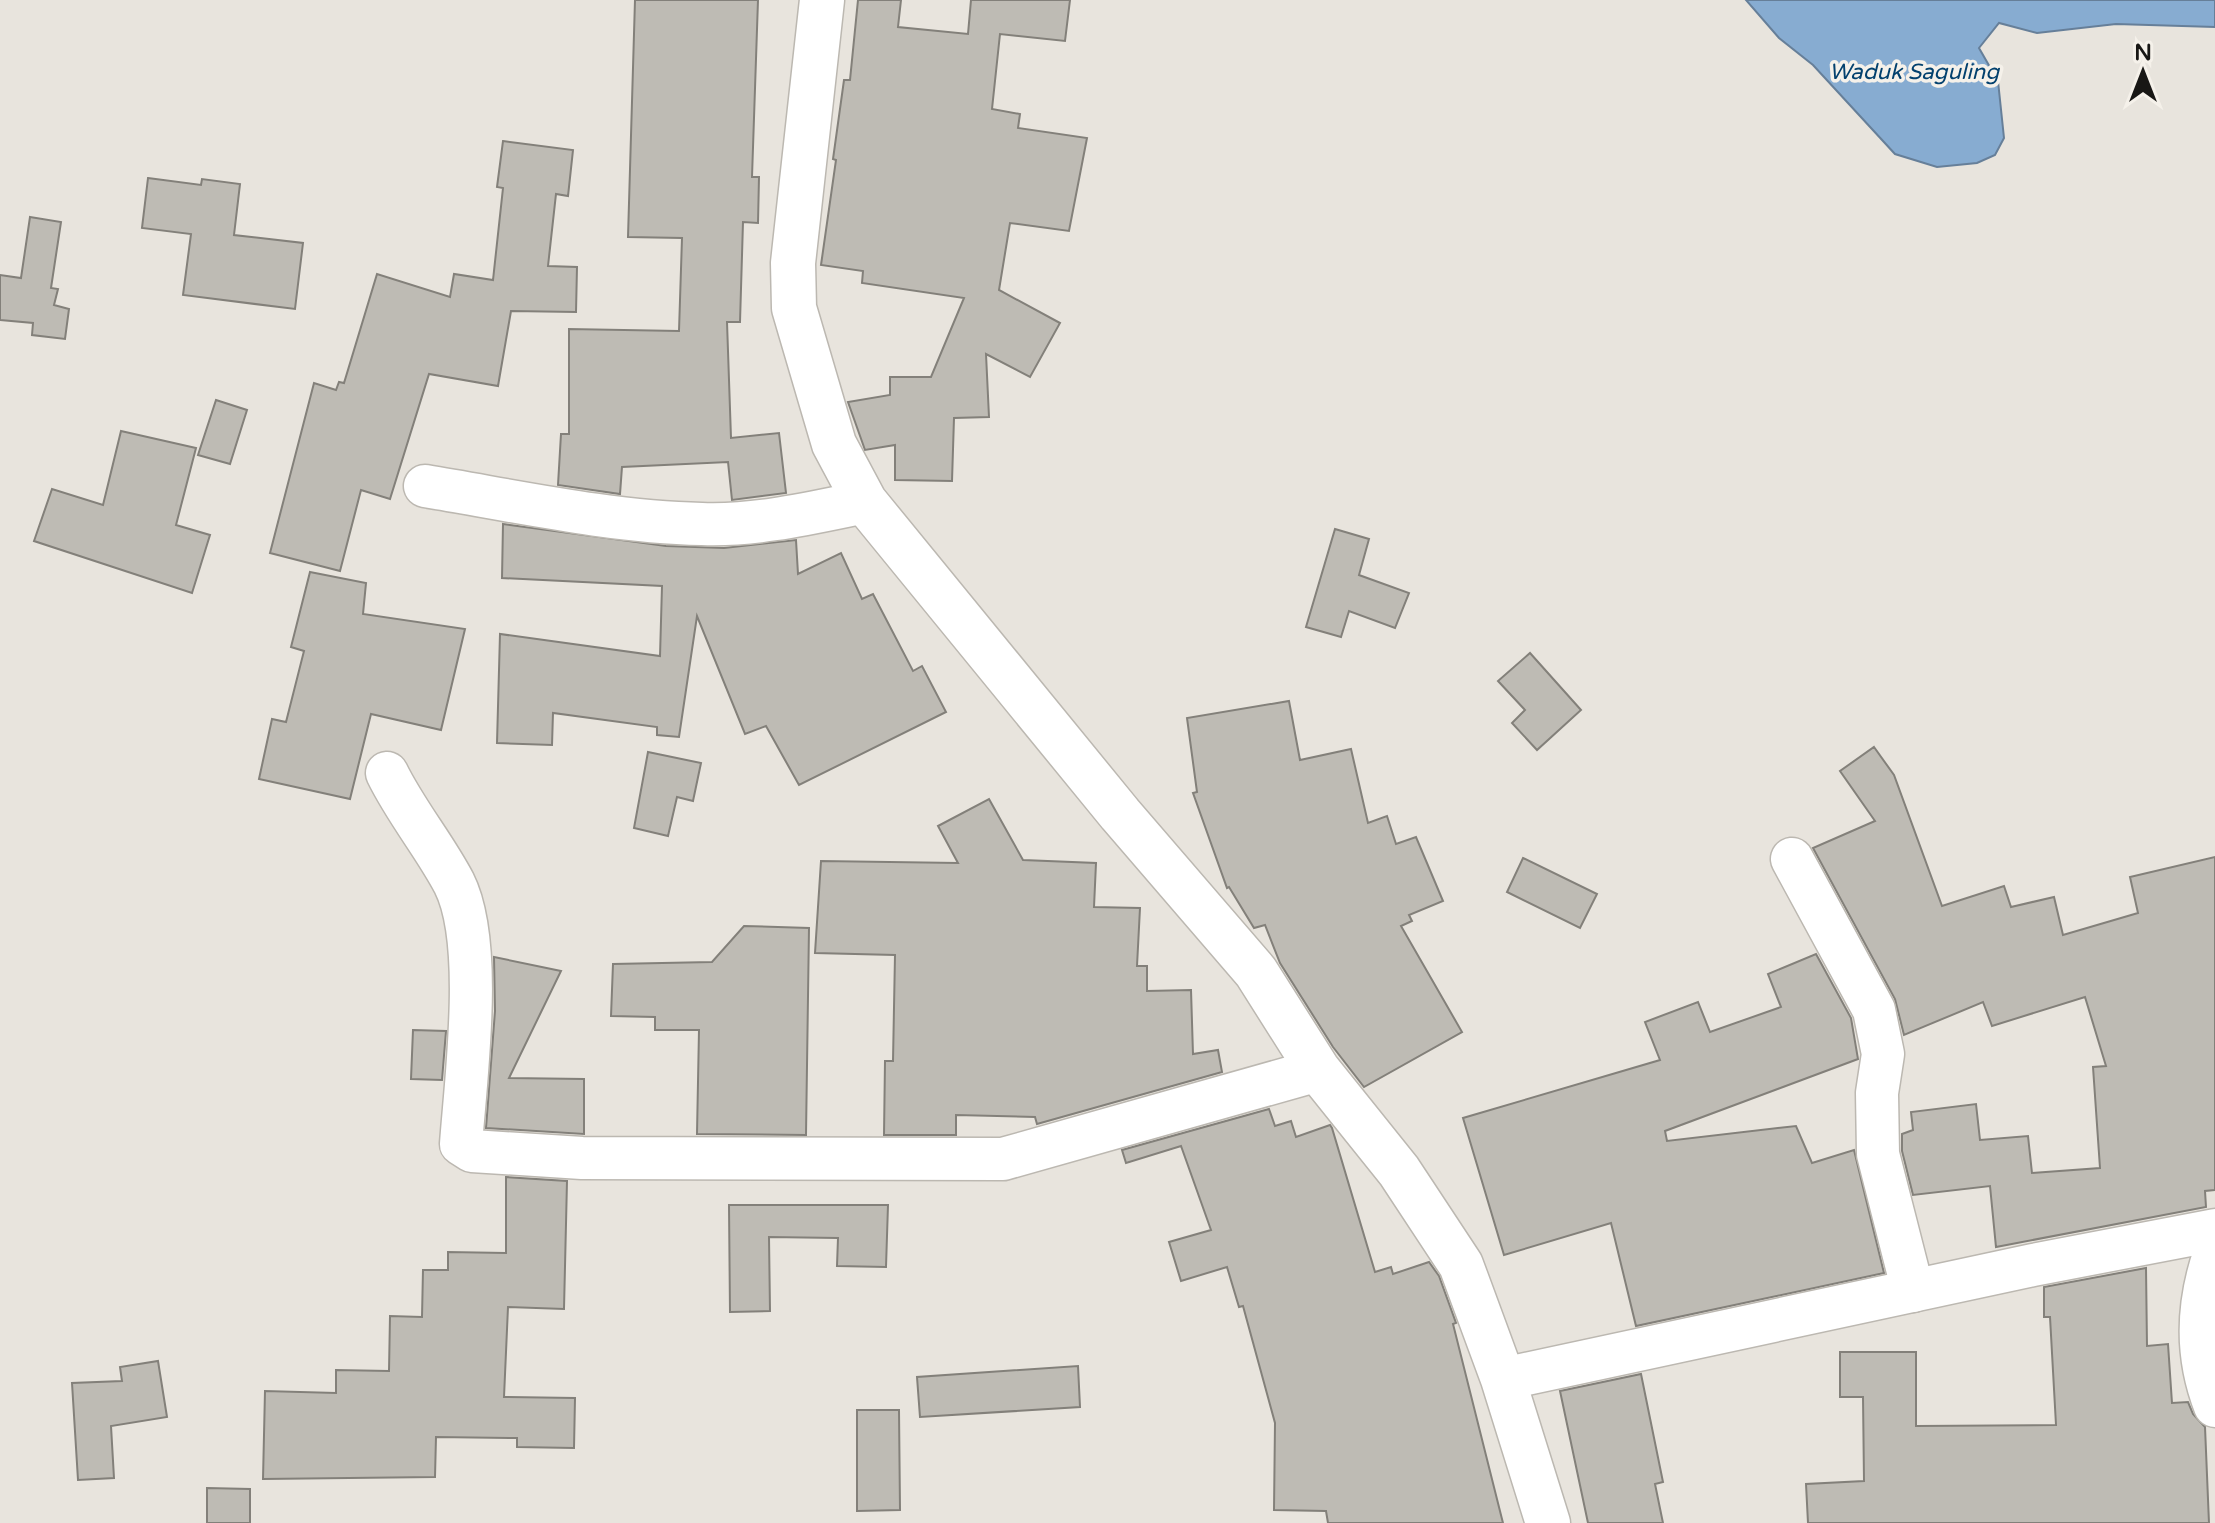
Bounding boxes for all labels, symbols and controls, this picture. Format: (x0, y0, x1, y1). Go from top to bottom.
north arrow (2103, 32, 2183, 112)
text: N (2134, 40, 2152, 66)
water label: Waduk Saguling (1829, 59, 2000, 85)

